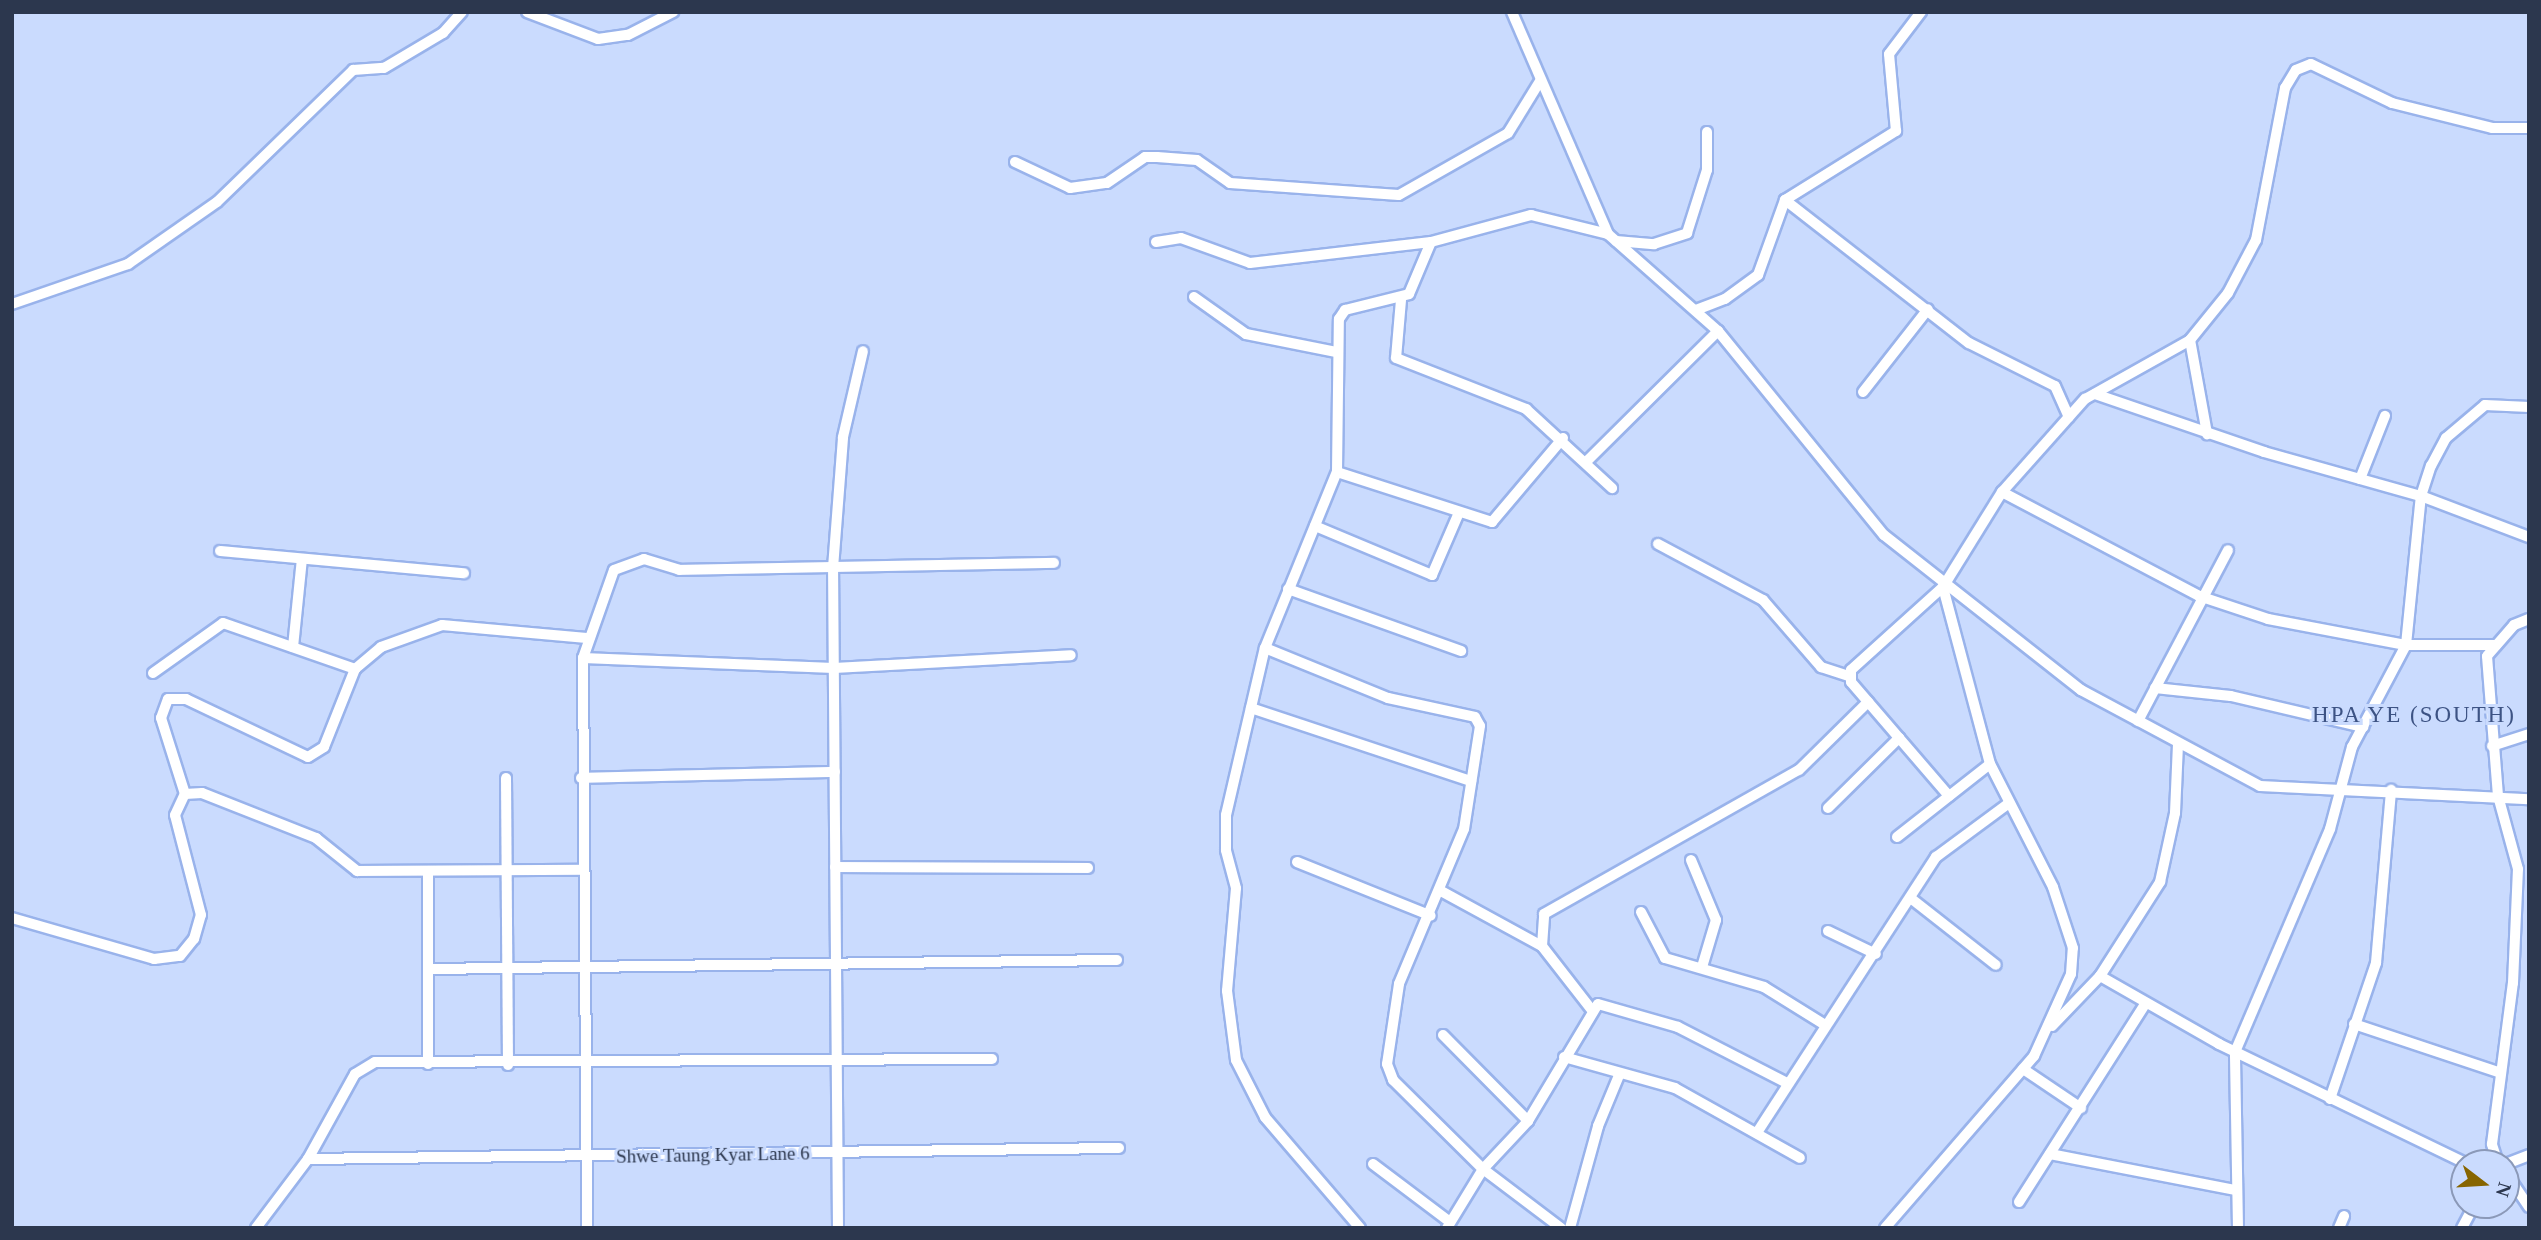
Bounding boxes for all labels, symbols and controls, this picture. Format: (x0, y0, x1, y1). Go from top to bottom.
district label: HPA YE (SOUTH) (2313, 701, 2515, 729)
street label: Shwe Taung Kyar Lane 6 (616, 1142, 810, 1168)
north arrow (2450, 1149, 2520, 1219)
text: N (2492, 1180, 2516, 1199)

